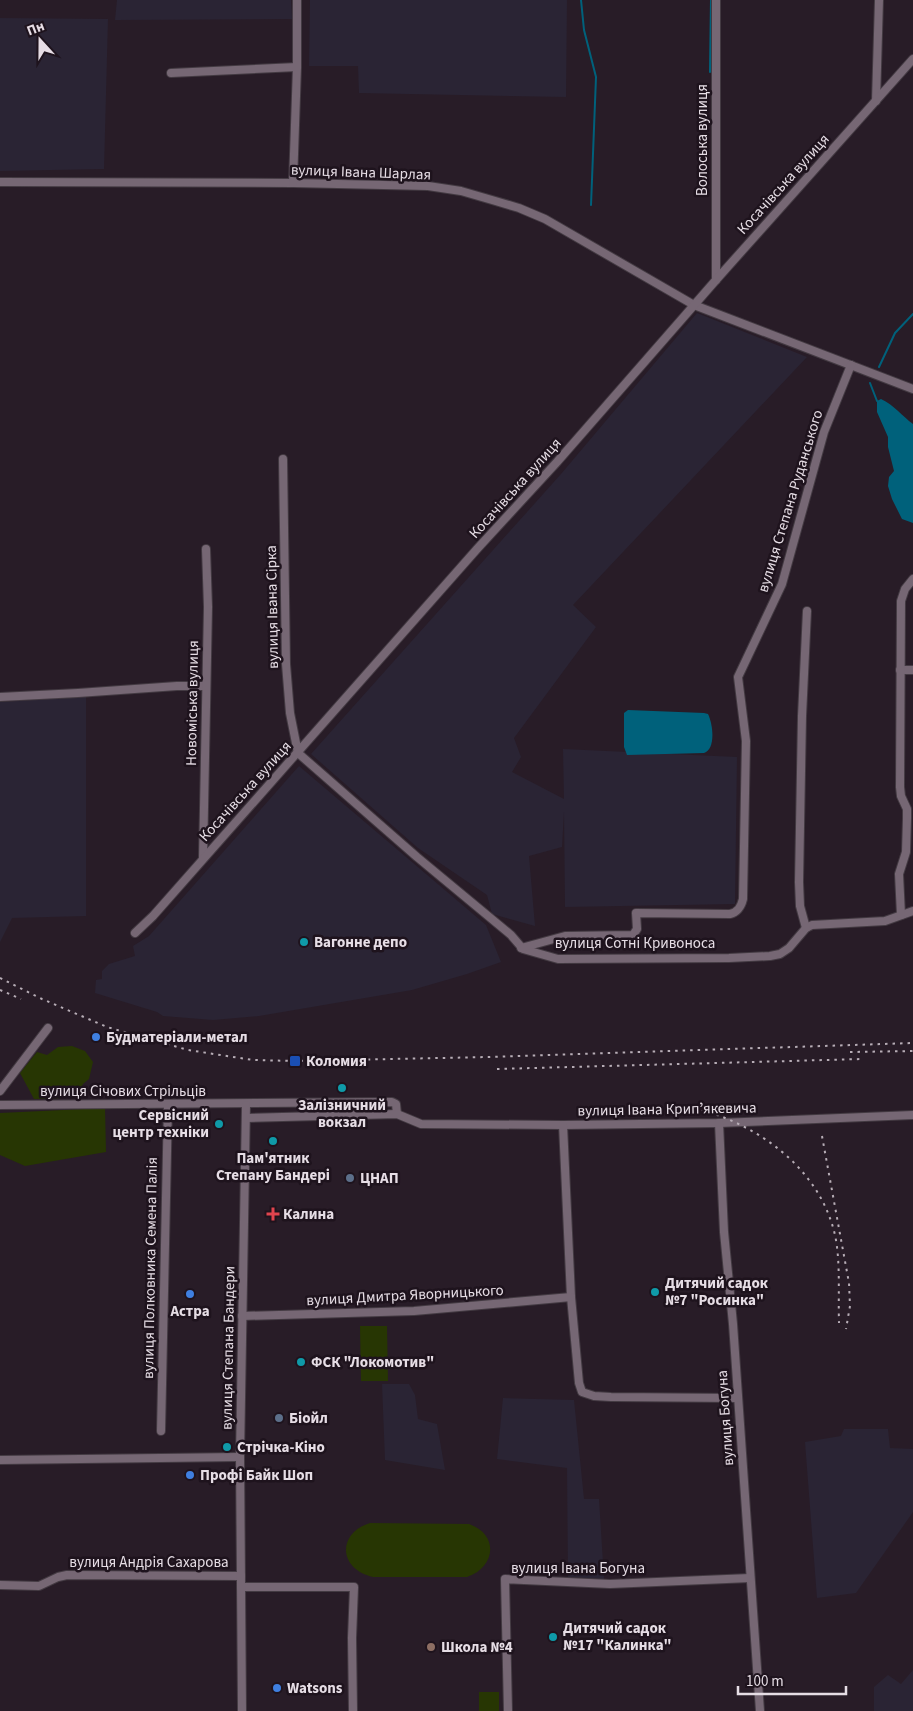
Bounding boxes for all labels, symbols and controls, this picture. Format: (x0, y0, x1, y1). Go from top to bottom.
north arrow (15, 15, 65, 65)
text: Пн (24, 16, 47, 41)
street label: Волоська вулиця (692, 84, 713, 196)
street label: Косачівська вулиця (732, 129, 834, 239)
street label: вулиця Івана Шарлая (290, 160, 432, 185)
street label: вулиця Степана Руданського (753, 407, 828, 595)
street label: Косачівська вулиця (464, 433, 566, 543)
street label: вулиця Івана Сірка (261, 545, 284, 669)
street label: Новоміська вулиця (181, 640, 204, 766)
street label: Косачівська вулиця (194, 736, 296, 846)
place label: Вагонне депо (314, 932, 407, 953)
street label: вулиця Сотні Кривоноса (555, 933, 715, 954)
marker: Вагонне депо (298, 936, 310, 948)
place label: Будматеріали-метал (106, 1027, 248, 1048)
marker: Будматеріали-метал (90, 1031, 102, 1043)
place label: Коломия (306, 1051, 367, 1072)
marker: Коломия (288, 1054, 302, 1068)
street label: вулиця Січових Стрільців (40, 1081, 206, 1102)
marker: Залізничний вокзал (336, 1082, 348, 1094)
place label: Залізничний вокзал (298, 1095, 386, 1133)
street label: вулиця Івана Крипʼякевича (577, 1097, 757, 1122)
place label: Сервісний центр техніки (112, 1105, 209, 1143)
marker: Сервісний центр техніки (213, 1118, 225, 1130)
marker: Пам'ятник Степану Бандері (267, 1135, 279, 1147)
place label: Пам'ятник Степану Бандері (216, 1148, 330, 1186)
street label: вулиця Полковника Семена Палія (138, 1157, 163, 1379)
place label: ЦНАП (360, 1168, 399, 1189)
marker: ЦНАП (344, 1172, 356, 1184)
place label: Калина (283, 1204, 334, 1225)
marker: Калина (267, 1208, 279, 1220)
street label: вулиця Степана Бандери (217, 1266, 240, 1430)
place label: Дитячий садок №7 "Росинка" (665, 1273, 769, 1311)
street label: вулиця Дмитра Яворницького (306, 1280, 504, 1311)
marker: Дитячий садок №7 "Росинка" (649, 1286, 661, 1298)
marker: Астра (184, 1288, 196, 1300)
place label: Астра (169, 1301, 210, 1322)
place label: ФСК "Локомотив" (311, 1352, 434, 1373)
marker: ФСК "Локомотив" (295, 1356, 307, 1368)
street label: вулиця Богуна (712, 1369, 739, 1467)
place label: Біойл (289, 1408, 328, 1429)
marker: Біойл (273, 1412, 285, 1424)
place label: Стрічка-Кіно (237, 1437, 325, 1458)
marker: Стрічка-Кіно (221, 1441, 233, 1453)
place label: Профі Байк Шоп (200, 1465, 313, 1486)
marker: Профі Байк Шоп (184, 1469, 196, 1481)
street label: вулиця Андрія Сахарова (69, 1552, 229, 1573)
street label: вулиця Івана Богуна (511, 1558, 645, 1579)
place label: Дитячий садок №17 "Калинка" (563, 1618, 672, 1656)
marker: Дитячий садок №17 "Калинка" (547, 1631, 559, 1643)
place label: Школа №4 (441, 1637, 513, 1658)
marker: Школа №4 (425, 1641, 437, 1653)
scale bar (738, 1664, 846, 1696)
text: 100 m (746, 1671, 784, 1692)
place label: Watsons (287, 1678, 343, 1699)
marker: Watsons (271, 1682, 283, 1694)

